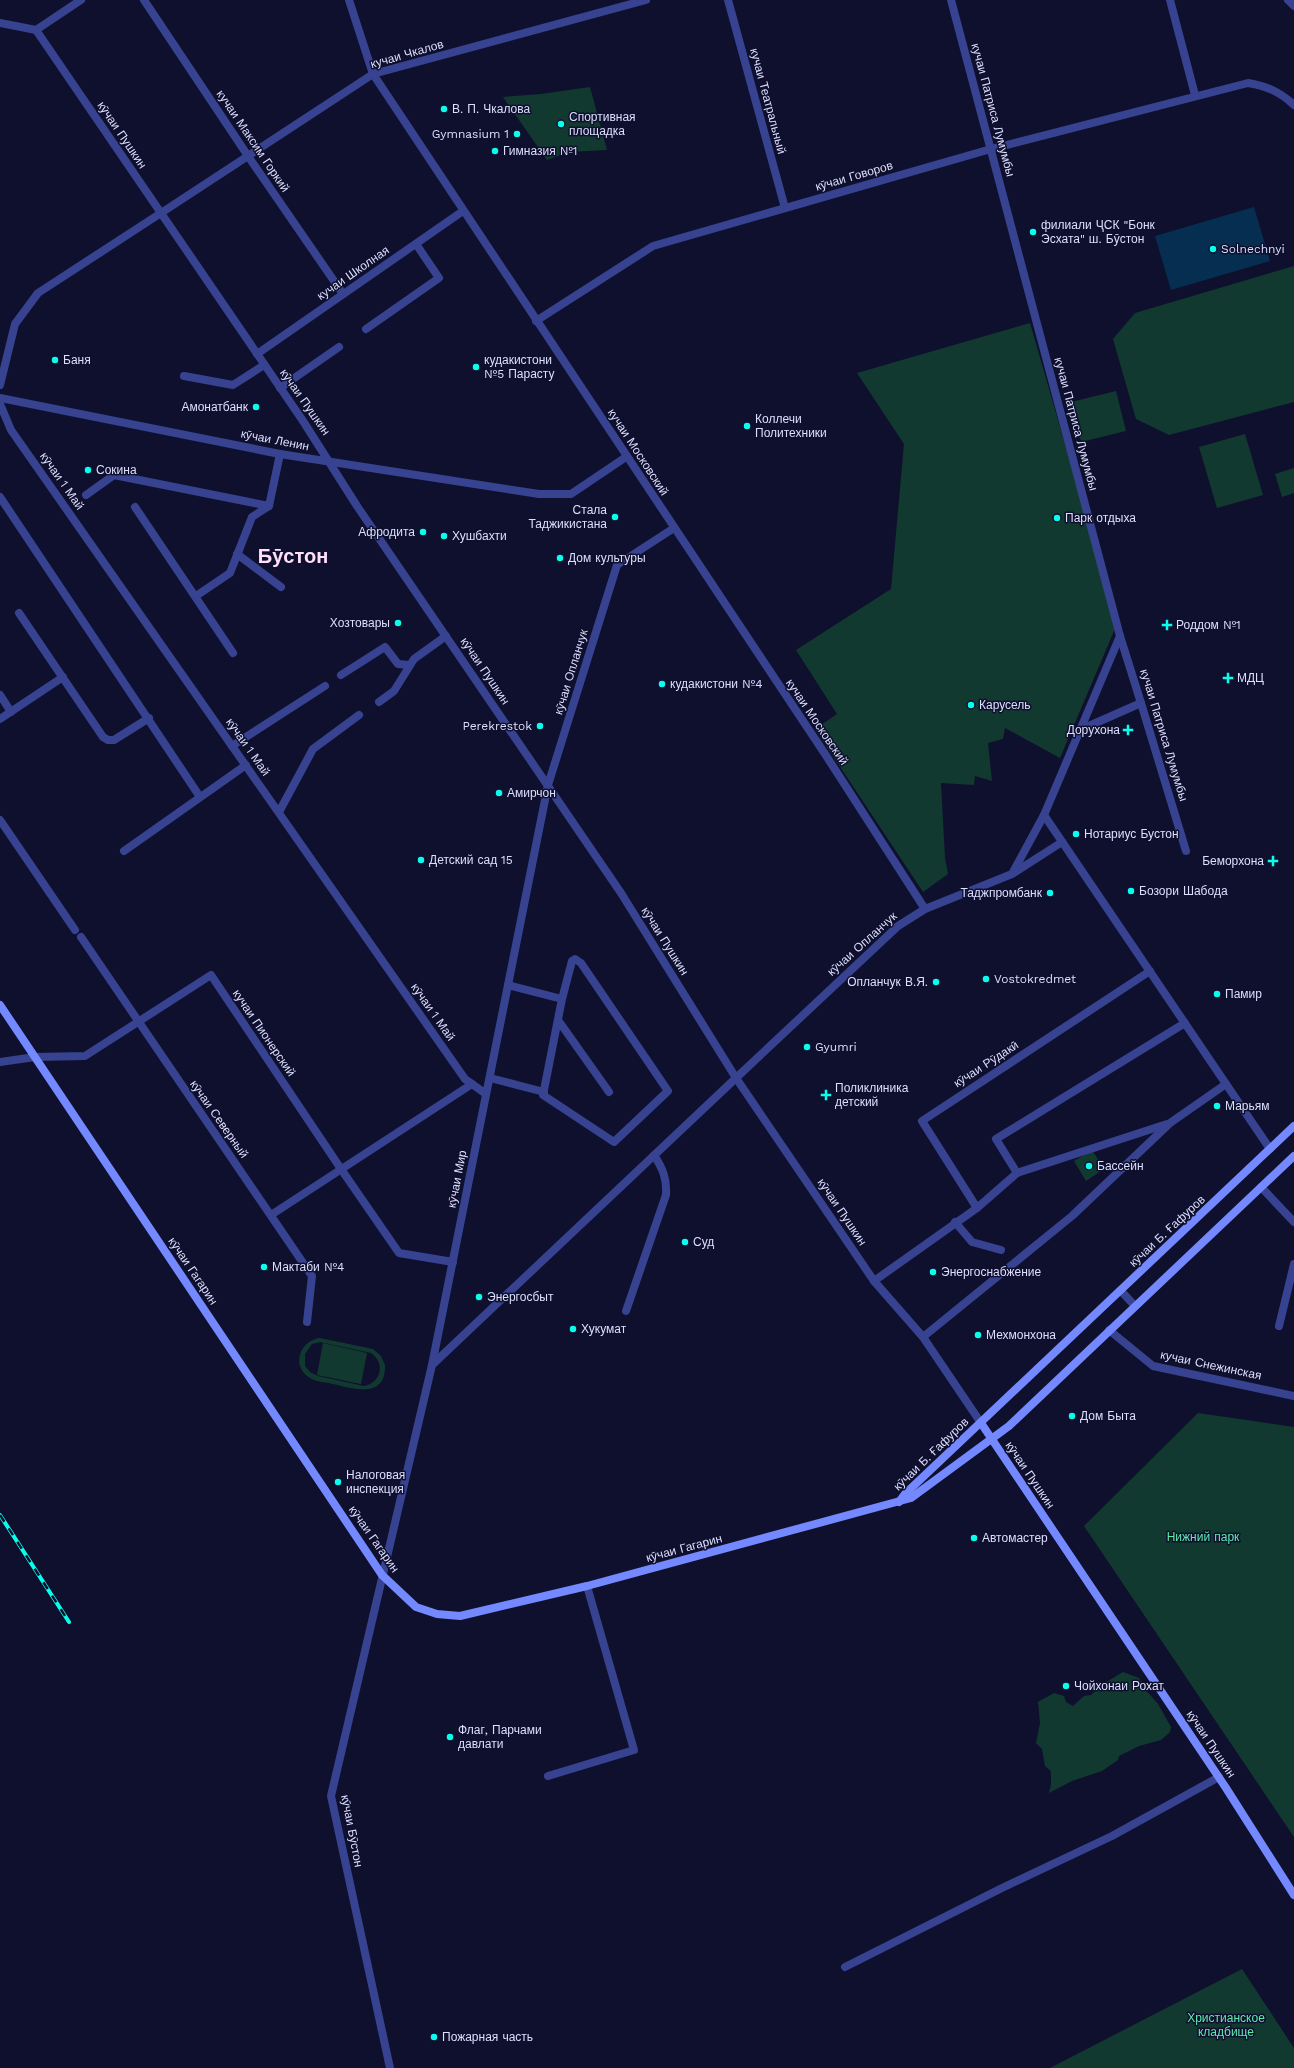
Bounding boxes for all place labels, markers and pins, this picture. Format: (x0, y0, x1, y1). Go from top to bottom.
place label: В. П. Чкалова (452, 102, 530, 116)
marker: В. П. Чкалова (439, 104, 449, 114)
place label: Спортивная площадка (569, 110, 636, 138)
marker: Спортивная площадка (556, 119, 566, 129)
place label: Gymnasium 1 (432, 127, 509, 141)
marker: Gymnasium 1 (512, 129, 522, 139)
place label: Гимназия №1 (503, 144, 578, 158)
marker: Гимназия №1 (490, 146, 500, 156)
place label: филиали ҶСК "Бонк Эсхата" ш. Бӯстон (1041, 218, 1156, 246)
marker: филиали ҶСК "Бонк Эсхата" ш. Бӯстон (1028, 227, 1038, 237)
place label: Solnechnyi (1221, 242, 1285, 256)
marker: Solnechnyi (1208, 244, 1218, 254)
place label: Баня (63, 353, 91, 367)
place label: кудакистони №5 Парасту (484, 353, 554, 381)
marker: Баня (50, 355, 60, 365)
marker: кудакистони №5 Парасту (471, 362, 481, 372)
place label: Амонатбанк (181, 400, 249, 414)
marker: Амонатбанк (251, 402, 261, 412)
place label: Коллечи Политехники (755, 412, 827, 440)
marker: Коллечи Политехники (742, 421, 752, 431)
place label: Сокина (96, 463, 137, 477)
marker: Сокина (83, 465, 93, 475)
place label: Стала Таджикистана (529, 503, 607, 531)
place label: Парк отдыха (1065, 511, 1136, 525)
marker: Стала Таджикистана (610, 512, 620, 522)
marker: Парк отдыха (1052, 513, 1062, 523)
place label: Афродита (358, 525, 415, 539)
marker: Афродита (418, 527, 428, 537)
place label: Хушбахти (452, 529, 507, 543)
marker: Хушбахти (439, 531, 449, 541)
place label: Дом культуры (568, 551, 646, 565)
marker: Дом культуры (555, 553, 565, 563)
place label: Хозтовары (330, 616, 390, 630)
marker: Хозтовары (393, 618, 403, 628)
place label: Роддом №1 (1176, 618, 1241, 632)
marker: Роддом №1 (1161, 619, 1173, 631)
place label: МДЦ (1237, 671, 1264, 685)
marker: МДЦ (1222, 672, 1234, 684)
place label: кудакистони №4 (670, 677, 763, 691)
marker: кудакистони №4 (657, 679, 667, 689)
place label: Карусель (979, 698, 1031, 712)
marker: Карусель (966, 700, 976, 710)
place label: Perekrestok (462, 719, 532, 733)
marker: Perekrestok (535, 721, 545, 731)
place label: Дорухона (1067, 723, 1120, 737)
marker: Дорухона (1123, 725, 1133, 735)
place label: Амирчон (507, 786, 556, 800)
marker: Амирчон (494, 788, 504, 798)
place label: Нотариус Бустон (1084, 827, 1179, 841)
marker: Нотариус Бустон (1071, 829, 1081, 839)
place label: Детский сад 15 (429, 853, 513, 867)
place label: Беморхона (1202, 854, 1264, 868)
marker: Детский сад 15 (416, 855, 426, 865)
marker: Беморхона (1267, 855, 1279, 867)
place label: Бозори Шабода (1139, 884, 1228, 898)
place label: Таджпромбанк (960, 886, 1043, 900)
marker: Бозори Шабода (1126, 886, 1136, 896)
marker: Таджпромбанк (1045, 888, 1055, 898)
place label: Vostokredmet (994, 972, 1076, 986)
marker: Vostokredmet (981, 974, 991, 984)
place label: Опланчук В.Я. (847, 975, 928, 989)
marker: Опланчук В.Я. (931, 977, 941, 987)
place label: Памир (1225, 987, 1262, 1001)
marker: Памир (1212, 989, 1222, 999)
place label: Gyumri (815, 1040, 857, 1054)
marker: Gyumri (802, 1042, 812, 1052)
place label: Поликлиника детский (835, 1081, 909, 1109)
marker: Поликлиника детский (820, 1089, 832, 1101)
place label: Марьям (1225, 1099, 1269, 1113)
marker: Марьям (1212, 1101, 1222, 1111)
place label: Бассейн (1097, 1159, 1144, 1173)
marker: Бассейн (1084, 1161, 1094, 1171)
place label: Суд (693, 1235, 714, 1249)
marker: Суд (680, 1237, 690, 1247)
place label: Мактаби №4 (272, 1260, 344, 1274)
marker: Мактаби №4 (259, 1262, 269, 1272)
place label: Энергоснабжение (941, 1265, 1041, 1279)
marker: Энергоснабжение (928, 1267, 938, 1277)
place label: Энергосбыт (487, 1290, 554, 1304)
marker: Энергосбыт (474, 1292, 484, 1302)
place label: Хукумат (581, 1322, 627, 1336)
marker: Хукумат (568, 1324, 578, 1334)
place label: Мехмонхона (986, 1328, 1056, 1342)
marker: Мехмонхона (973, 1330, 983, 1340)
place label: Дом Быта (1080, 1409, 1136, 1423)
marker: Дом Быта (1067, 1411, 1077, 1421)
place label: Налоговая инспекция (346, 1468, 405, 1496)
marker: Налоговая инспекция (333, 1477, 343, 1487)
place label: Автомастер (982, 1531, 1048, 1545)
marker: Автомастер (969, 1533, 979, 1543)
place label: Чойхонаи Рохат (1074, 1679, 1164, 1693)
marker: Чойхонаи Рохат (1061, 1681, 1071, 1691)
place label: Флаг, Парчами давлати (458, 1723, 542, 1751)
marker: Флаг, Парчами давлати (445, 1732, 455, 1742)
place label: Пожарная часть (442, 2030, 533, 2044)
marker: Пожарная часть (429, 2032, 439, 2042)

